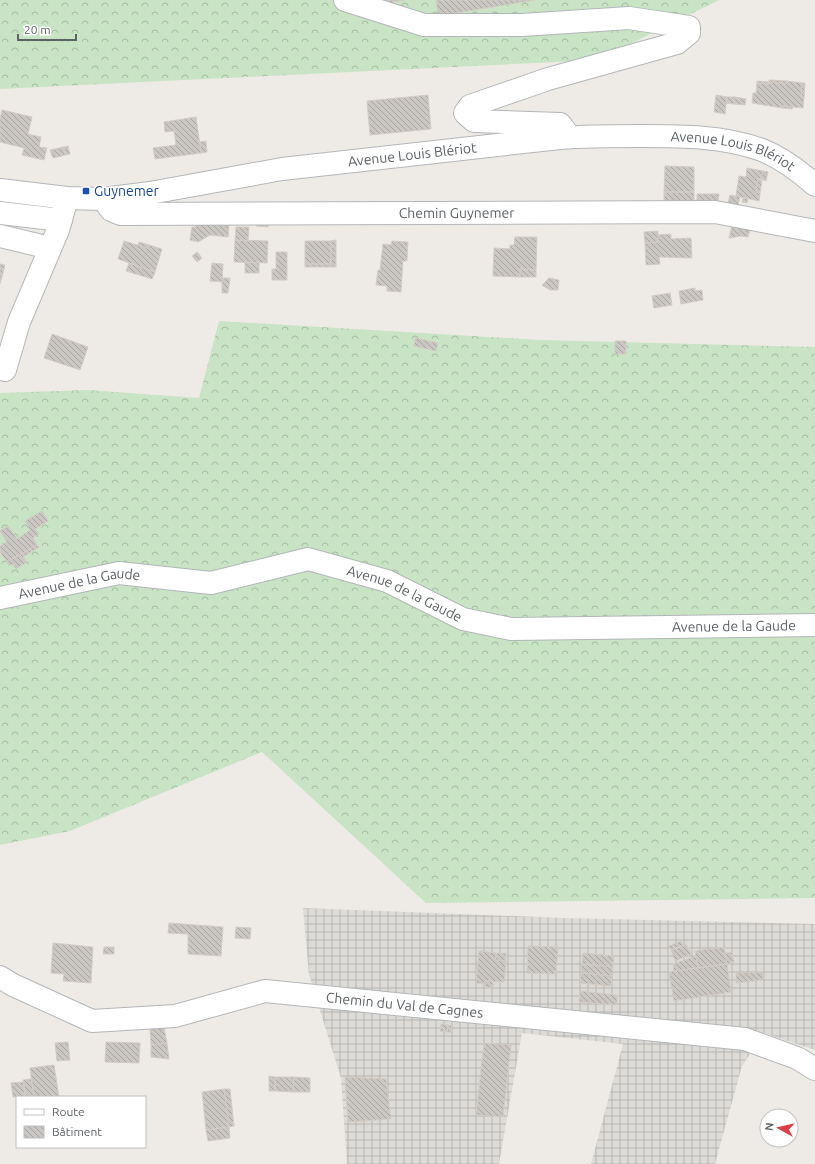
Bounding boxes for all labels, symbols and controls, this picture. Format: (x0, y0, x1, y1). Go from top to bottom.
scale bar (18, 16, 76, 42)
text: 20 m (24, 23, 51, 36)
street label: Avenue Louis Blériot (670, 128, 799, 175)
street label: Avenue Louis Blériot (347, 139, 478, 170)
place label: Guynemer (94, 183, 160, 199)
marker: Guynemer (81, 186, 91, 196)
street label: Chemin Guynemer (399, 205, 515, 221)
street label: Avenue de la Gaude (345, 562, 465, 625)
street label: Avenue de la Gaude (17, 565, 141, 602)
street label: Avenue de la Gaude (672, 617, 796, 635)
street label: Chemin du Val de Cagnes (325, 989, 484, 1021)
legend (16, 1096, 146, 1148)
text: Route (52, 1105, 85, 1118)
north arrow (759, 1108, 799, 1148)
text: N (763, 1122, 776, 1132)
text: Bâtiment (52, 1125, 102, 1138)

